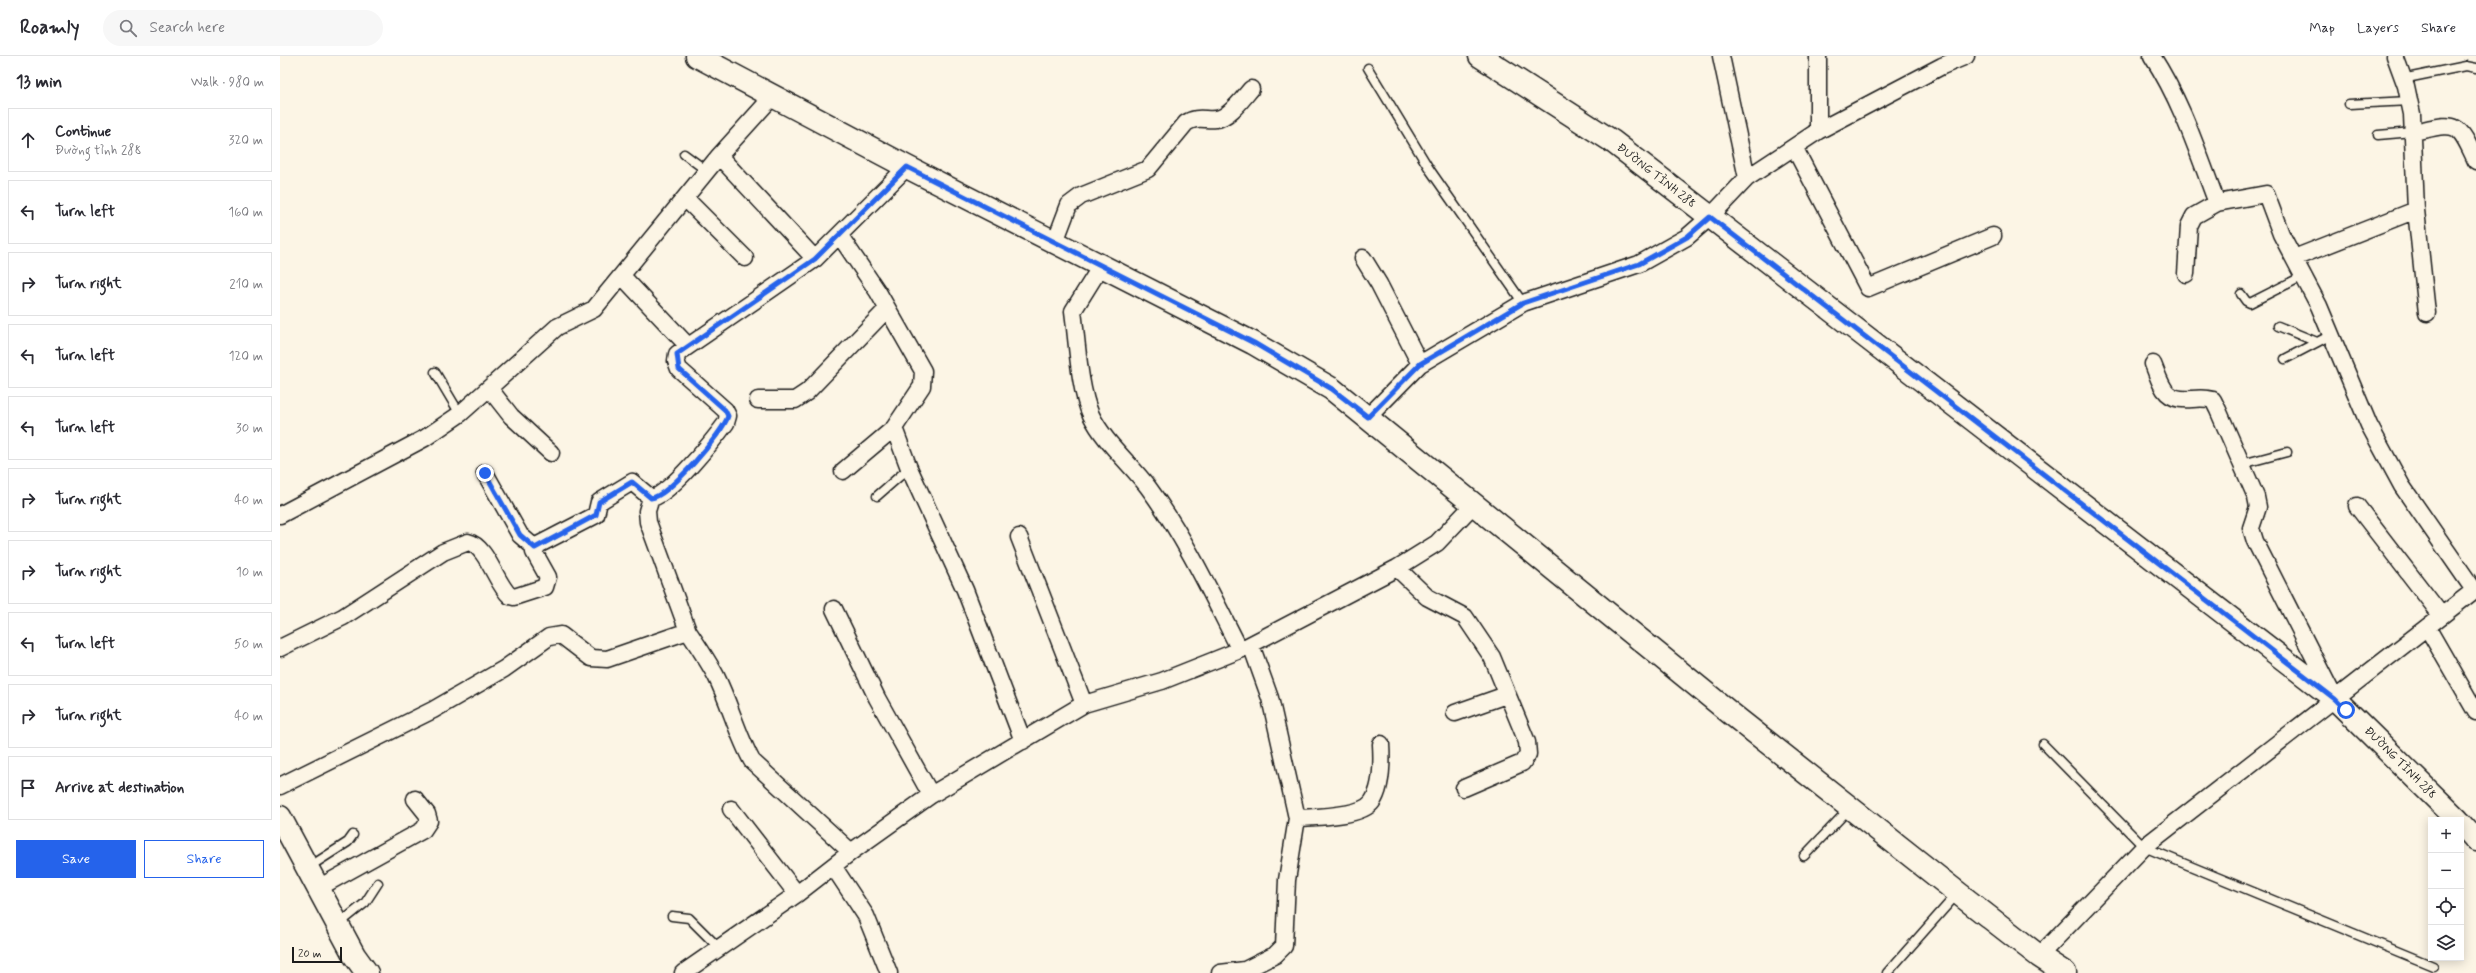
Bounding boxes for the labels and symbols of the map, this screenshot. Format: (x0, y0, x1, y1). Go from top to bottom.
street label: ĐƯỜNG TỈNH 288 (1613, 140, 1699, 212)
route end (476, 464, 494, 482)
route start (2337, 701, 2355, 719)
street label: ĐƯỜNG TỈNH 288 (2360, 723, 2440, 803)
scale bar (292, 945, 342, 964)

